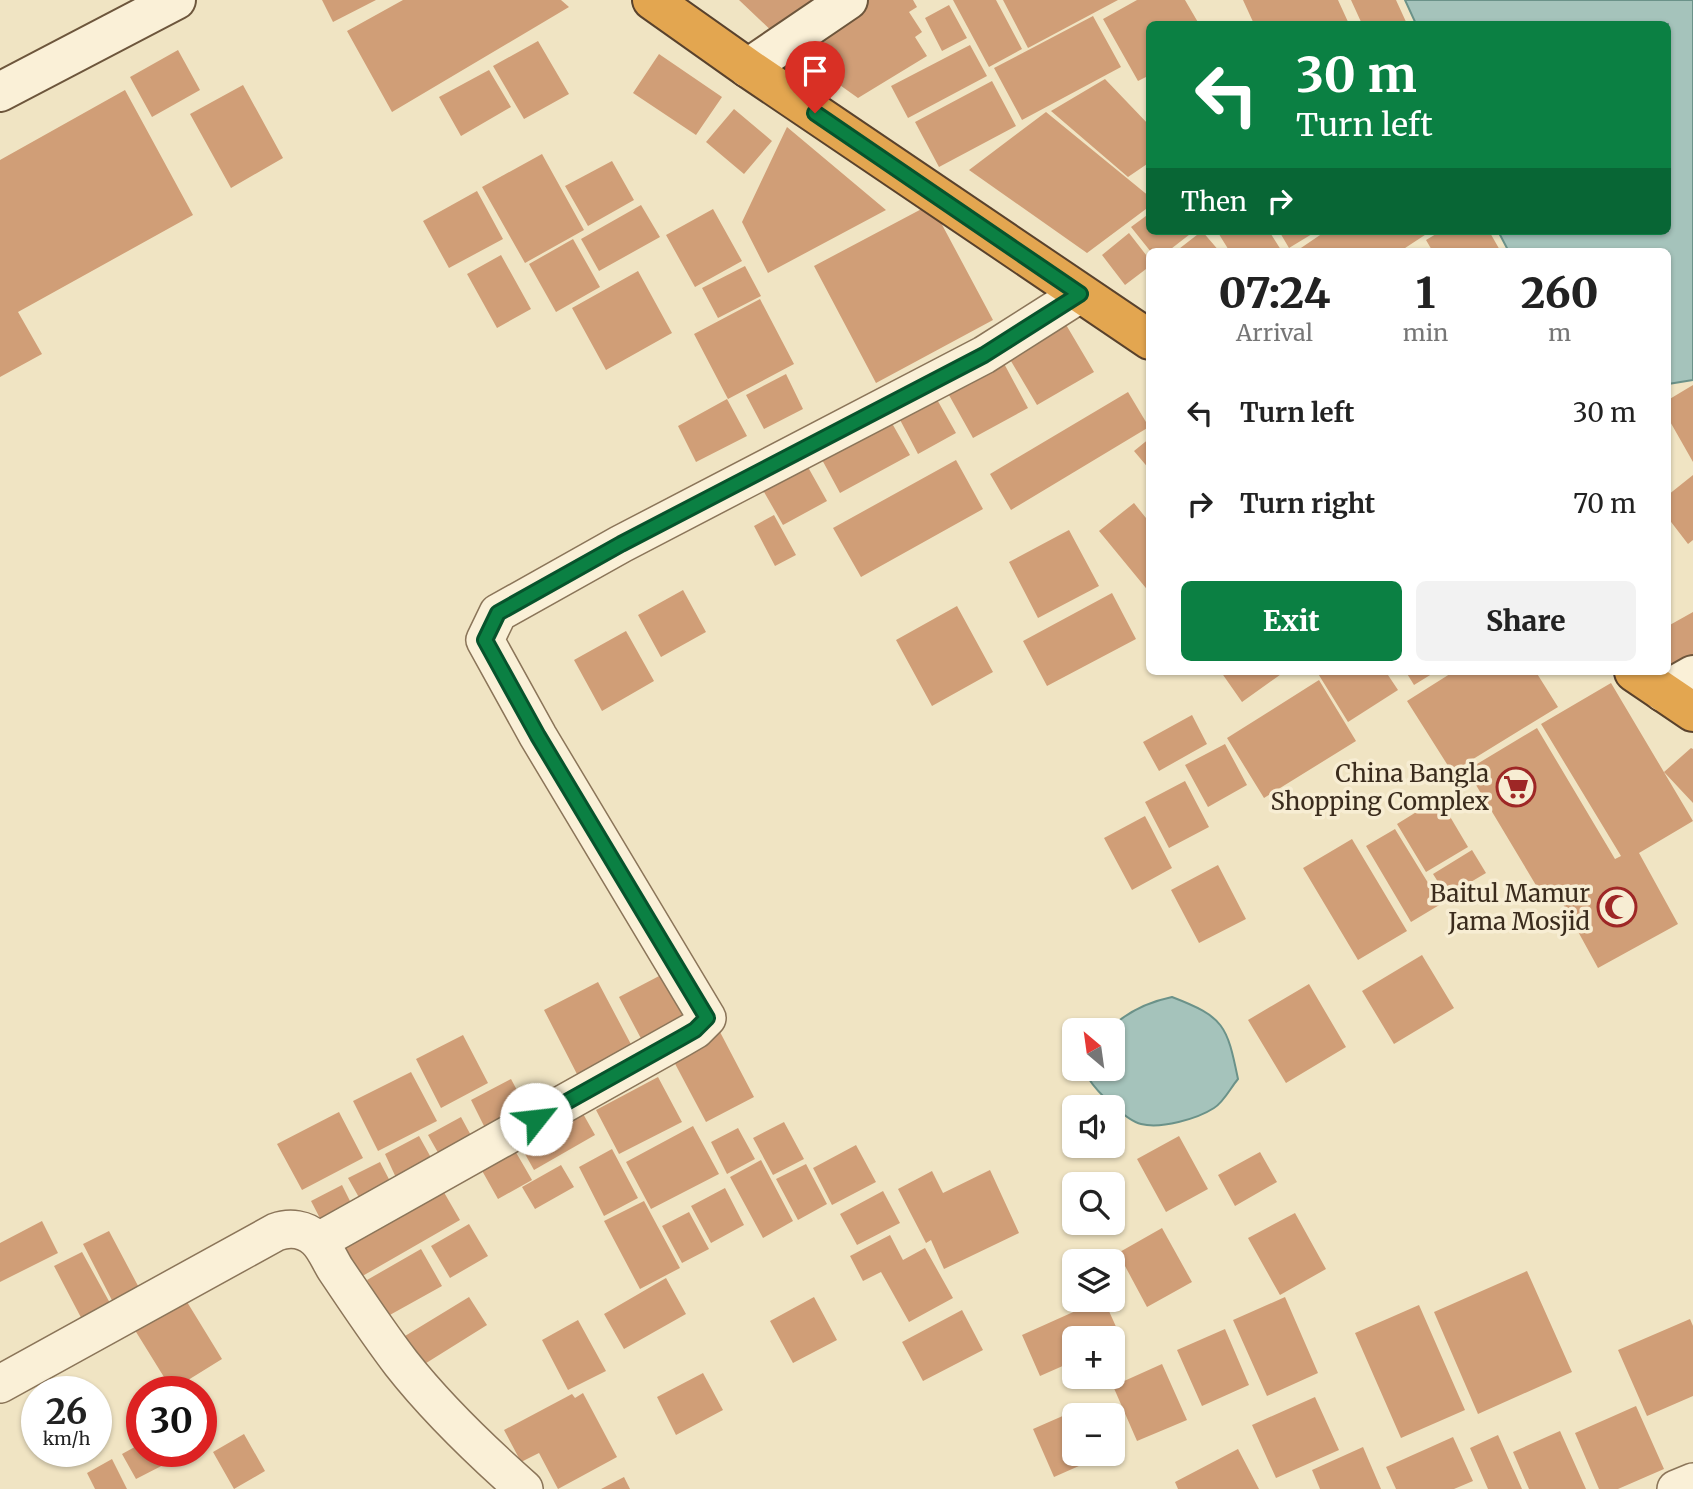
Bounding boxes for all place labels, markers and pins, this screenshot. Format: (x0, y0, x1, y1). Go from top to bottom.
pin (785, 41, 845, 113)
place label: China Bangla Shopping Complex (1271, 758, 1490, 817)
supermarket icon: China Bangla Shopping Complex (1495, 766, 1537, 808)
place label: Baitul Mamur Jama Mosjid (1430, 878, 1590, 937)
mosque icon: Baitul Mamur Jama Mosjid (1596, 886, 1638, 928)

